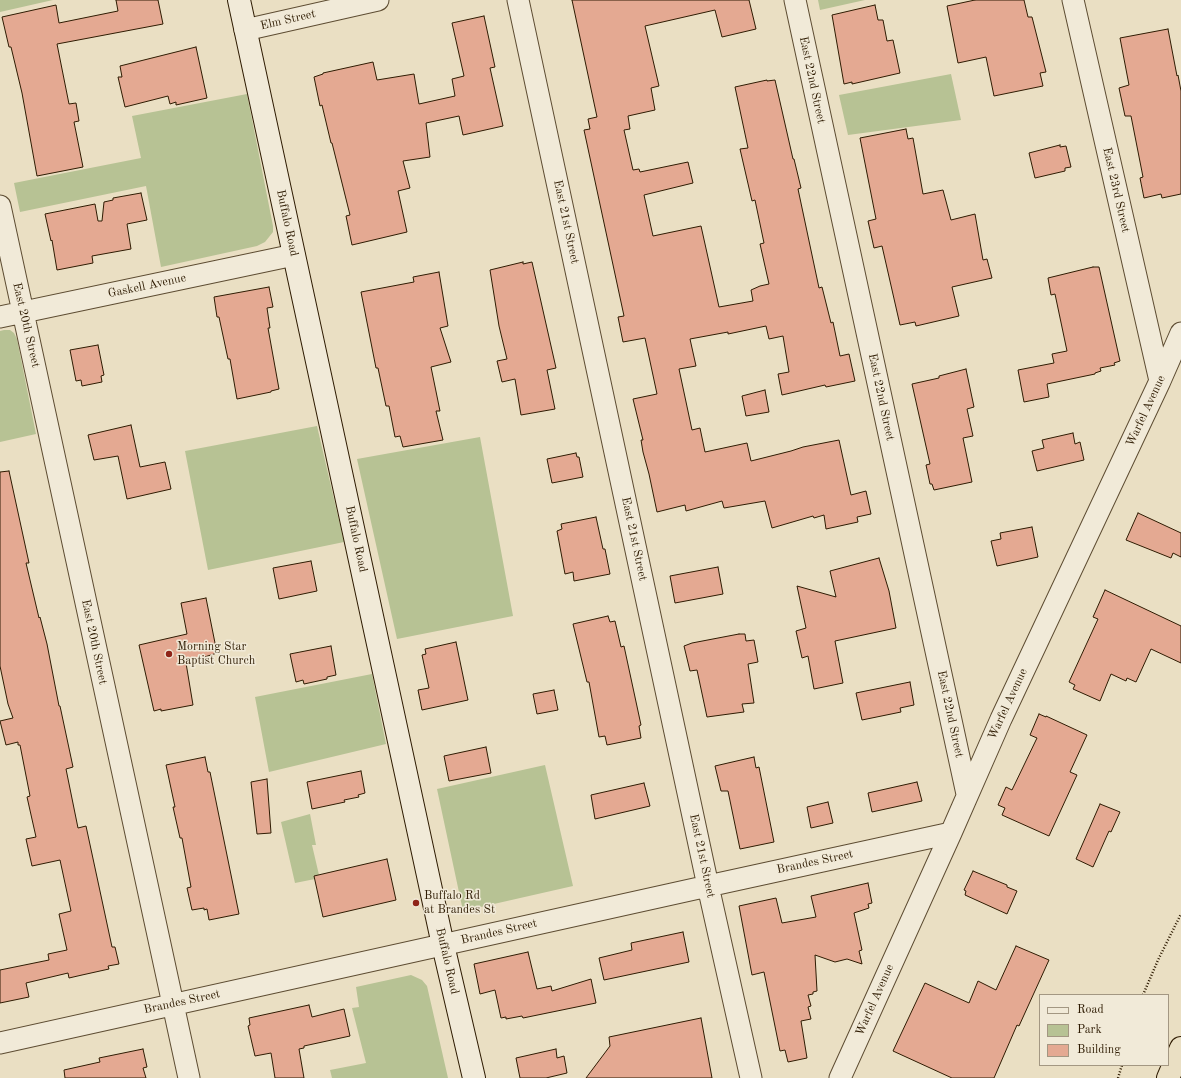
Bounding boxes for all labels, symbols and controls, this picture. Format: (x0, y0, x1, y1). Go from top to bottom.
street label: Elm Street (259, 7, 317, 33)
street label: East 22nd Street (796, 35, 828, 125)
street label: East 23rd Street (1099, 146, 1133, 234)
street label: East 21st Street (550, 179, 582, 265)
street label: Buffalo Road (273, 188, 301, 258)
street label: Gaskell Avenue (107, 271, 187, 301)
street label: East 20th Street (9, 281, 43, 369)
street label: East 22nd Street (865, 352, 897, 442)
street label: Warfel Avenue (1123, 373, 1169, 449)
street label: East 21st Street (618, 496, 650, 582)
street label: Buffalo Road (342, 504, 370, 574)
street label: East 20th Street (78, 598, 110, 686)
place label: Morning Star Baptist Church (177, 640, 255, 668)
marker: Morning Star Baptist Church (164, 649, 174, 659)
street label: Warfel Avenue (985, 666, 1031, 742)
street label: East 22nd Street (934, 669, 966, 759)
street label: East 21st Street (686, 813, 718, 899)
street label: Brandes Street (775, 847, 855, 877)
place label: Buffalo Rd at Brandes St (424, 889, 495, 917)
marker: Buffalo Rd at Brandes St (411, 898, 421, 908)
street label: Brandes Street (459, 916, 539, 948)
street label: Buffalo Road (432, 926, 462, 996)
street label: Warfel Avenue (853, 962, 897, 1038)
street label: Brandes Street (142, 987, 222, 1017)
legend (1039, 994, 1169, 1066)
text: Road (1077, 1004, 1104, 1016)
text: Park (1077, 1024, 1102, 1036)
text: Building (1077, 1044, 1121, 1056)

